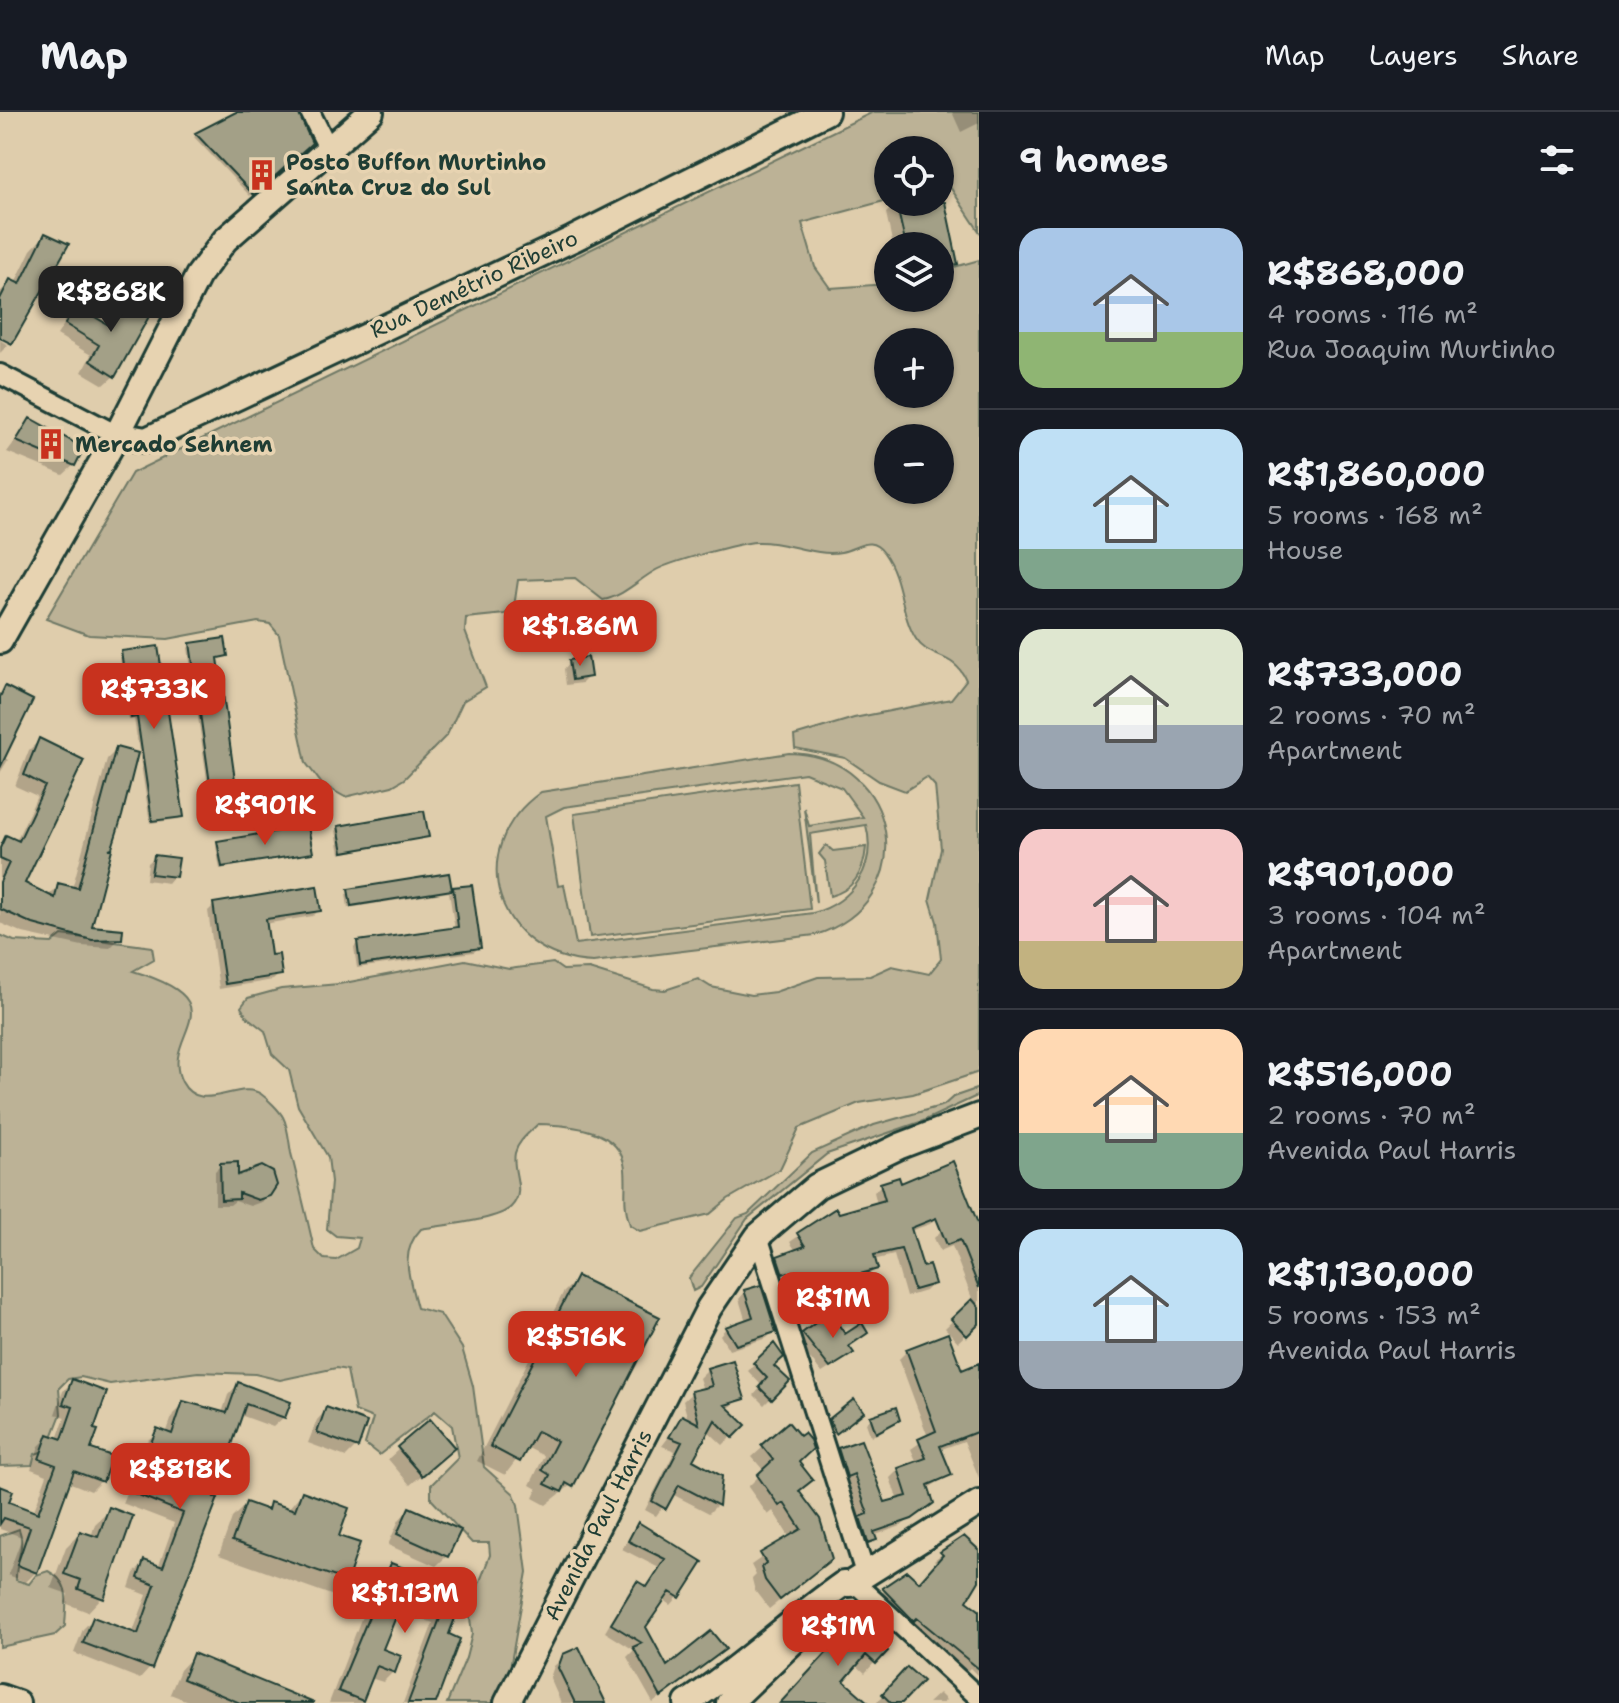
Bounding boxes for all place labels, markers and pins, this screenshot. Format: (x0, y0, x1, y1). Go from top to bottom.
place label: Posto Buffon Murtinho Santa Cruz do Sul (286, 148, 546, 202)
building icon: Posto Buffon Murtinho Santa Cruz do Sul (245, 158, 279, 192)
pin: R$868K (46, 266, 176, 334)
building icon: Mercado Sehnem (34, 427, 68, 461)
place label: Mercado Sehnem (75, 430, 273, 459)
pin: R$1.86M (506, 600, 654, 668)
pin: R$733K (89, 663, 219, 731)
pin: R$901K (200, 779, 330, 847)
pin: R$1M (786, 1272, 880, 1340)
pin: R$516K (511, 1311, 641, 1379)
pin: R$818K (115, 1443, 245, 1511)
pin: R$1.13M (331, 1567, 479, 1635)
pin: R$1M (791, 1600, 885, 1668)

